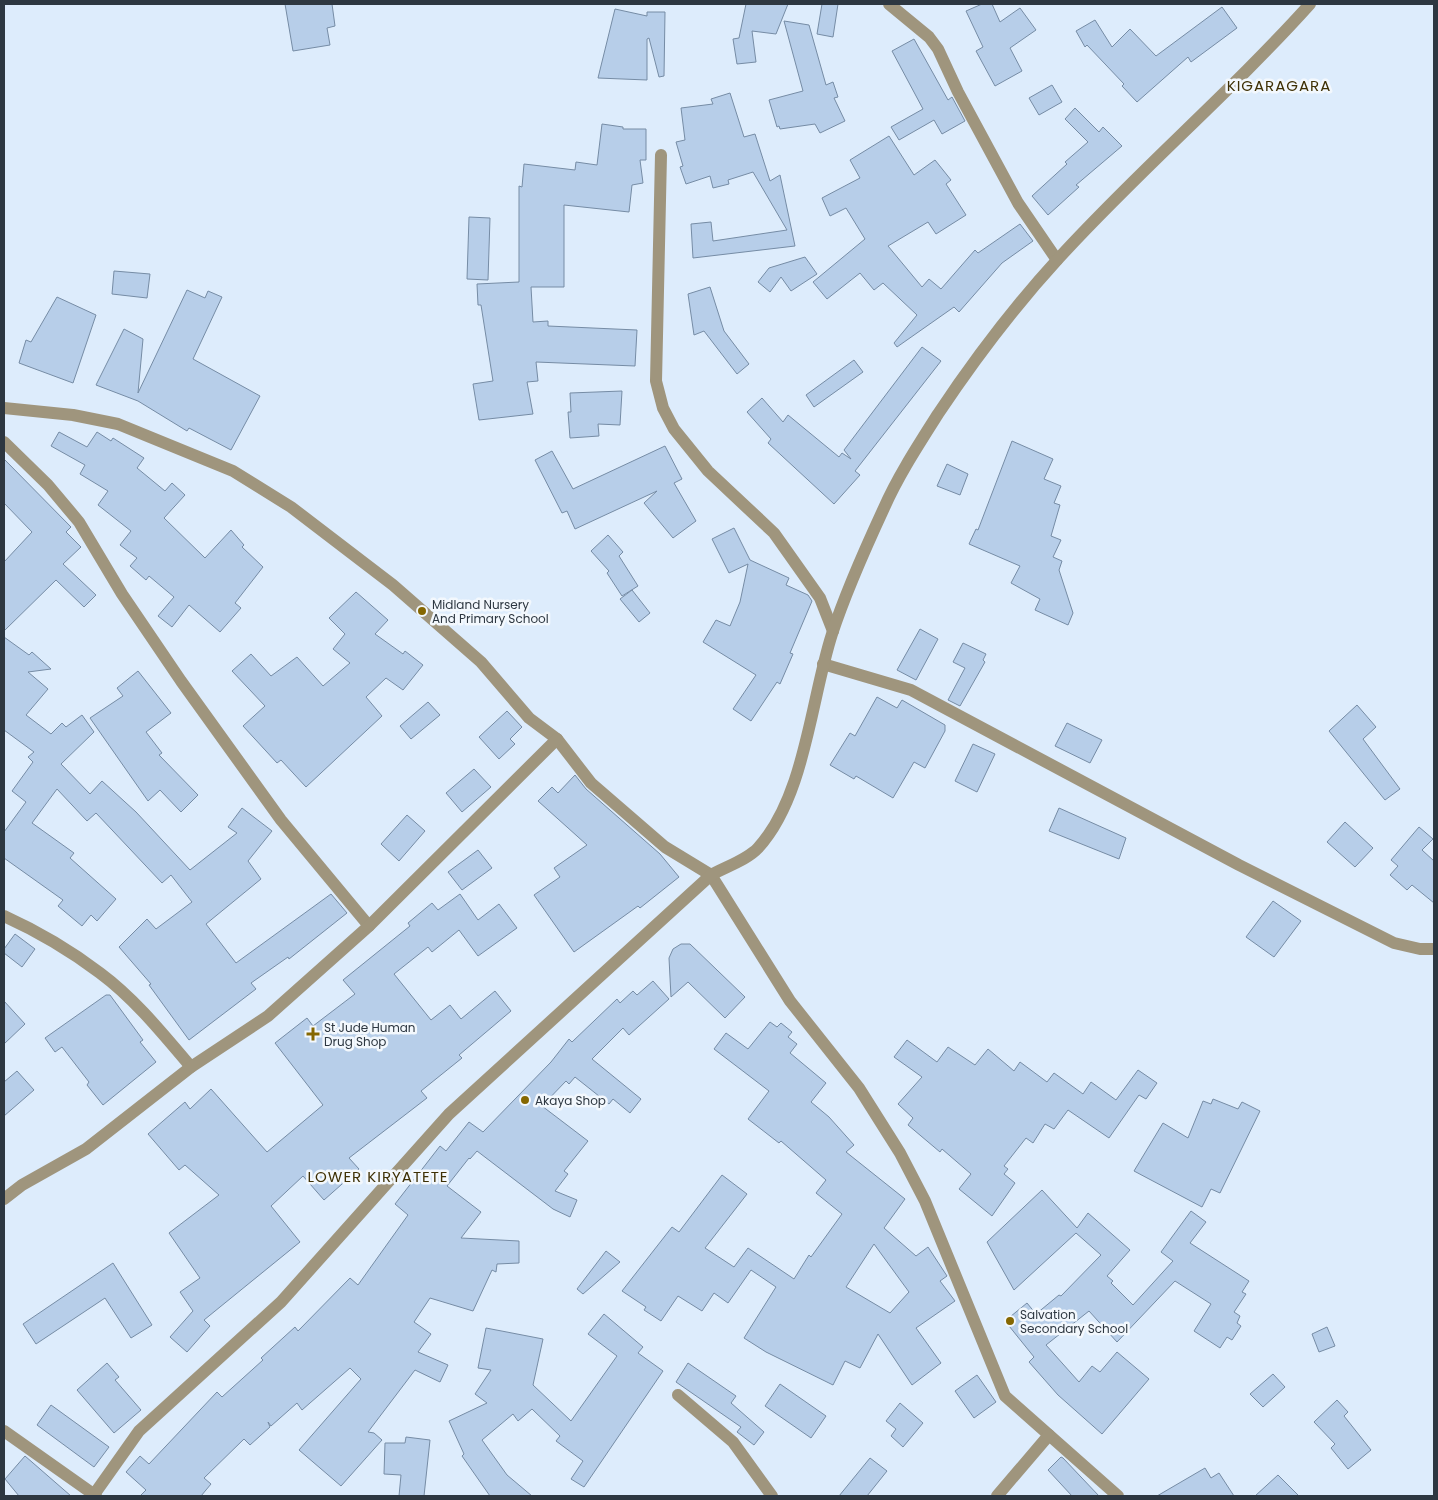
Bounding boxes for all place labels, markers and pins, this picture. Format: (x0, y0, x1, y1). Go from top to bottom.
place label: Midland Nursery And Primary School (432, 596, 549, 627)
marker: Midland Nursery And Primary School (416, 605, 428, 617)
place label: St Jude Human Drug Shop (324, 1019, 416, 1050)
marker: St Jude Human Drug Shop (306, 1027, 320, 1041)
place label: Akaya Shop (535, 1092, 606, 1109)
marker: Akaya Shop (519, 1094, 531, 1106)
place label: Salvation Secondary School (1020, 1306, 1128, 1337)
marker: Salvation Secondary School (1004, 1315, 1016, 1327)

